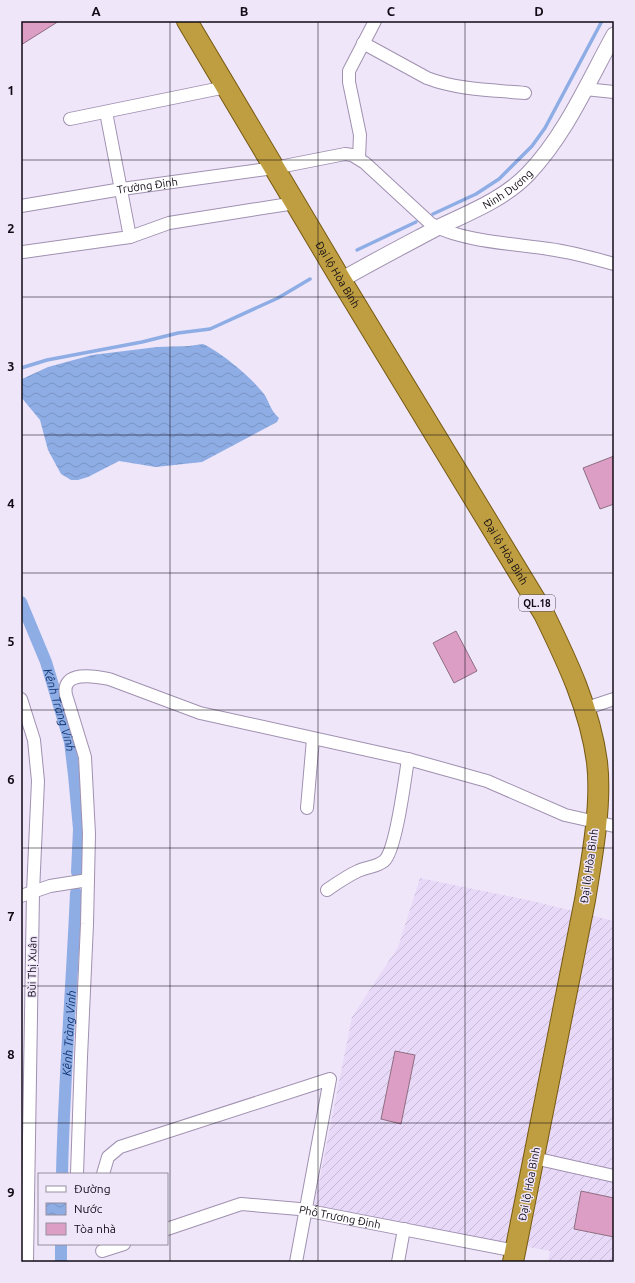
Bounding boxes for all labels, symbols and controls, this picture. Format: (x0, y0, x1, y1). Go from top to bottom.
text: A (91, 4, 101, 18)
text: B (240, 4, 249, 18)
text: C (387, 4, 396, 18)
text: D (534, 4, 544, 18)
text: 1 (7, 83, 15, 97)
street label: Ninh Dương (480, 167, 535, 211)
street label: Trường Định (116, 175, 178, 196)
text: 2 (7, 221, 15, 235)
street label: Đại lộ Hòa Bình (313, 239, 362, 310)
text: 3 (7, 359, 15, 373)
text: 4 (7, 496, 15, 510)
street label: Đại lộ Hòa Bình (481, 516, 531, 587)
road number: QL.18 (519, 595, 555, 611)
text: 5 (7, 634, 15, 648)
water label: Kênh Tràng Vinh (42, 667, 78, 752)
text: 6 (7, 772, 15, 786)
street label: Đại lộ Hòa Bình (578, 828, 601, 904)
text: 7 (7, 909, 15, 923)
street label: Bùi Thị Xuân (25, 936, 40, 998)
water label: Kênh Tràng Vinh (59, 990, 77, 1076)
text: 8 (7, 1047, 15, 1061)
street label: Đại lộ Hòa Bình (516, 1146, 543, 1222)
legend (38, 1173, 168, 1245)
text: Đường (74, 1182, 111, 1195)
text: 9 (7, 1185, 15, 1199)
text: Nước (74, 1202, 103, 1215)
street label: Phố Trương Định (298, 1203, 382, 1231)
text: Tòa nhà (74, 1222, 116, 1235)

